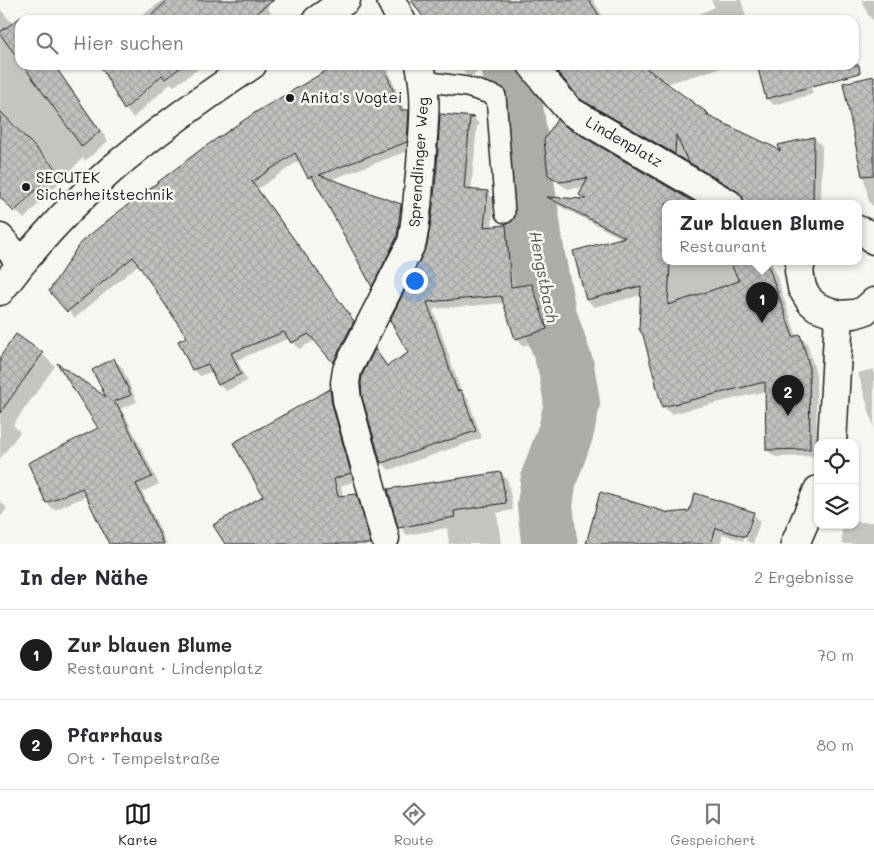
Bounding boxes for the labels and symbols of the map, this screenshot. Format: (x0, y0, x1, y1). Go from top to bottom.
place label: Anita's Vogtei (300, 87, 402, 107)
marker: Anita's Vogtei (284, 92, 296, 104)
street label: Sprendlinger Weg (403, 96, 433, 228)
street label: Lindenplatz (583, 111, 666, 171)
place label: SECUTEK Sicherheitstechnik (36, 167, 173, 204)
marker: SECUTEK Sicherheitstechnik (20, 181, 32, 193)
water label: Hengstbach (525, 229, 564, 324)
your location (402, 268, 428, 294)
pin: 1 (746, 282, 778, 323)
pin: 2 (772, 375, 804, 416)

